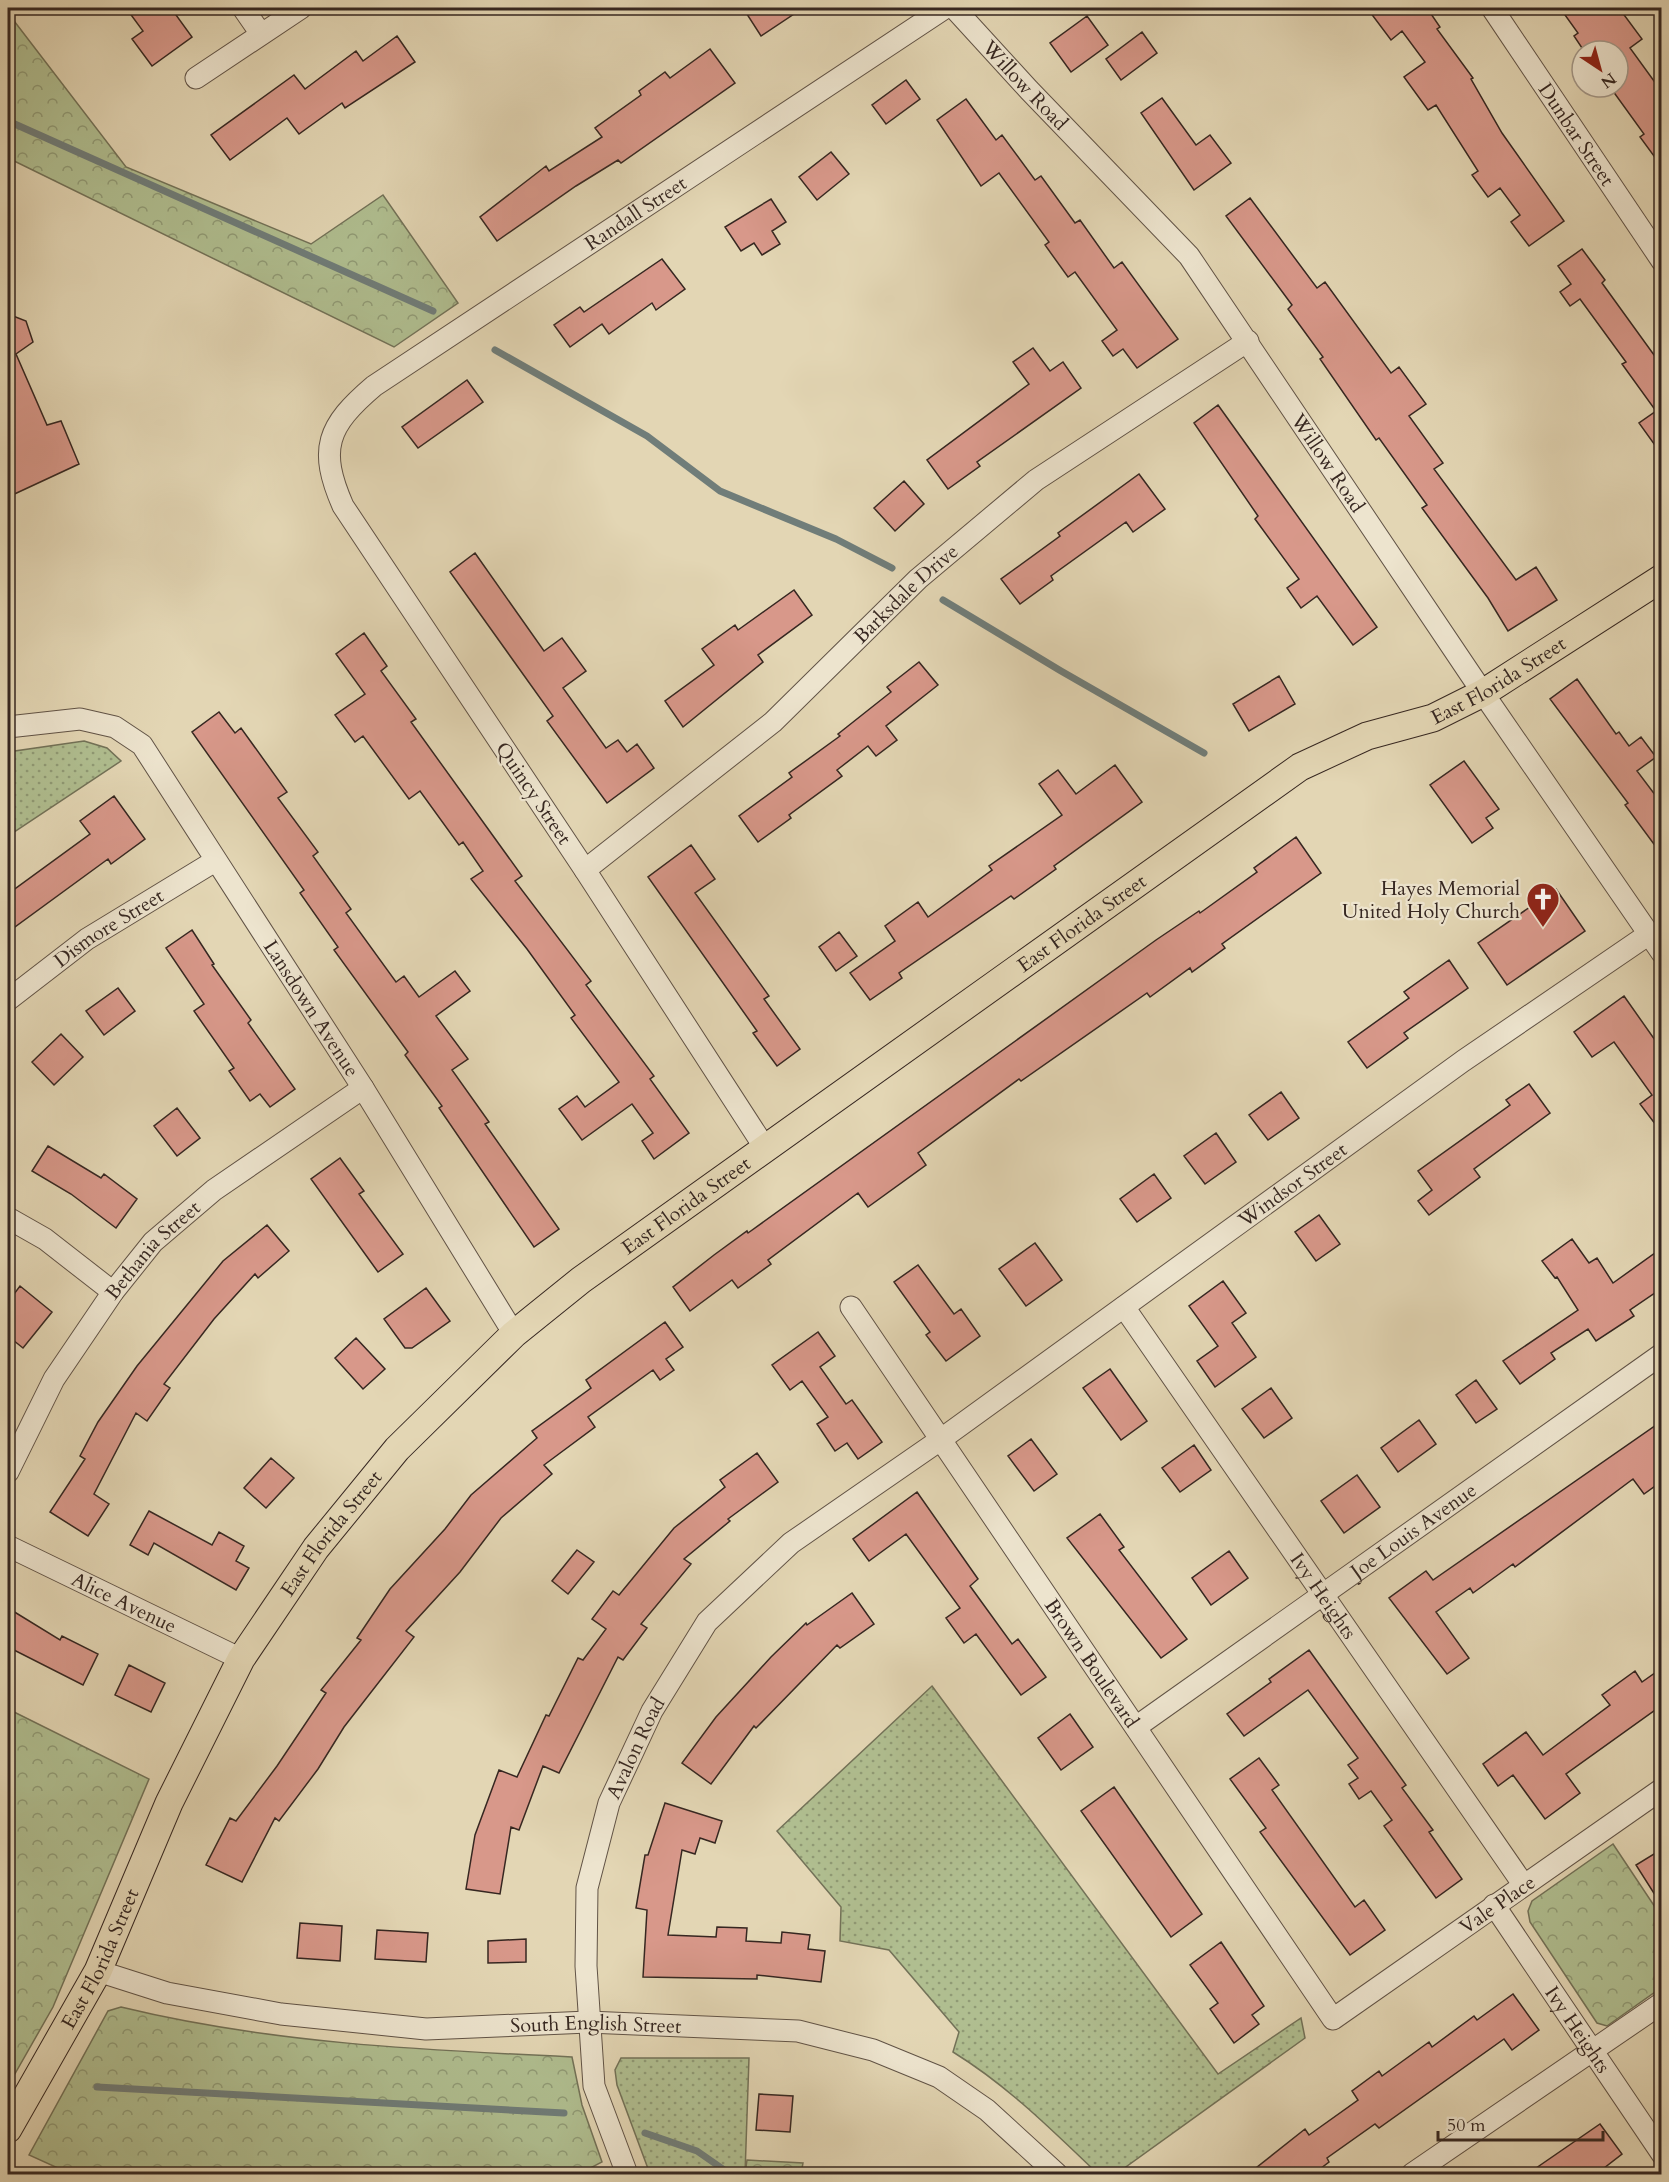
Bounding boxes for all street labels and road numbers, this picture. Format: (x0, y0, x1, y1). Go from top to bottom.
street label: Willow Road (975, 34, 1074, 137)
street label: Dunbar Street (1532, 78, 1621, 192)
street label: Randall Street (580, 169, 693, 257)
street label: Willow Road (1284, 407, 1371, 518)
street label: Barksdale Drive (848, 538, 964, 649)
street label: East Florida Street (1426, 630, 1572, 731)
street label: Quincy Street (489, 737, 578, 850)
street label: East Florida Street (1012, 868, 1152, 979)
street label: Dismore Street (48, 882, 169, 974)
street label: Lansdown Avenue (257, 935, 365, 1082)
street label: Windsor Street (1232, 1136, 1353, 1234)
street label: East Florida Street (616, 1150, 757, 1261)
street label: Bethania Street (99, 1194, 207, 1305)
street label: East Florida Street (274, 1464, 389, 1602)
street label: Joe Louis Avenue (1343, 1477, 1482, 1586)
street label: Ivy Heights (1284, 1547, 1363, 1645)
street label: Alice Avenue (67, 1566, 181, 1640)
street label: Brown Boulevard (1038, 1593, 1145, 1734)
street label: Avalon Road (600, 1692, 672, 1803)
street label: Vale Place (1454, 1869, 1541, 1941)
street label: East Florida Street (55, 1884, 146, 2034)
street label: Ivy Heights (1538, 1981, 1617, 2078)
street label: South English Street (510, 2009, 683, 2040)

